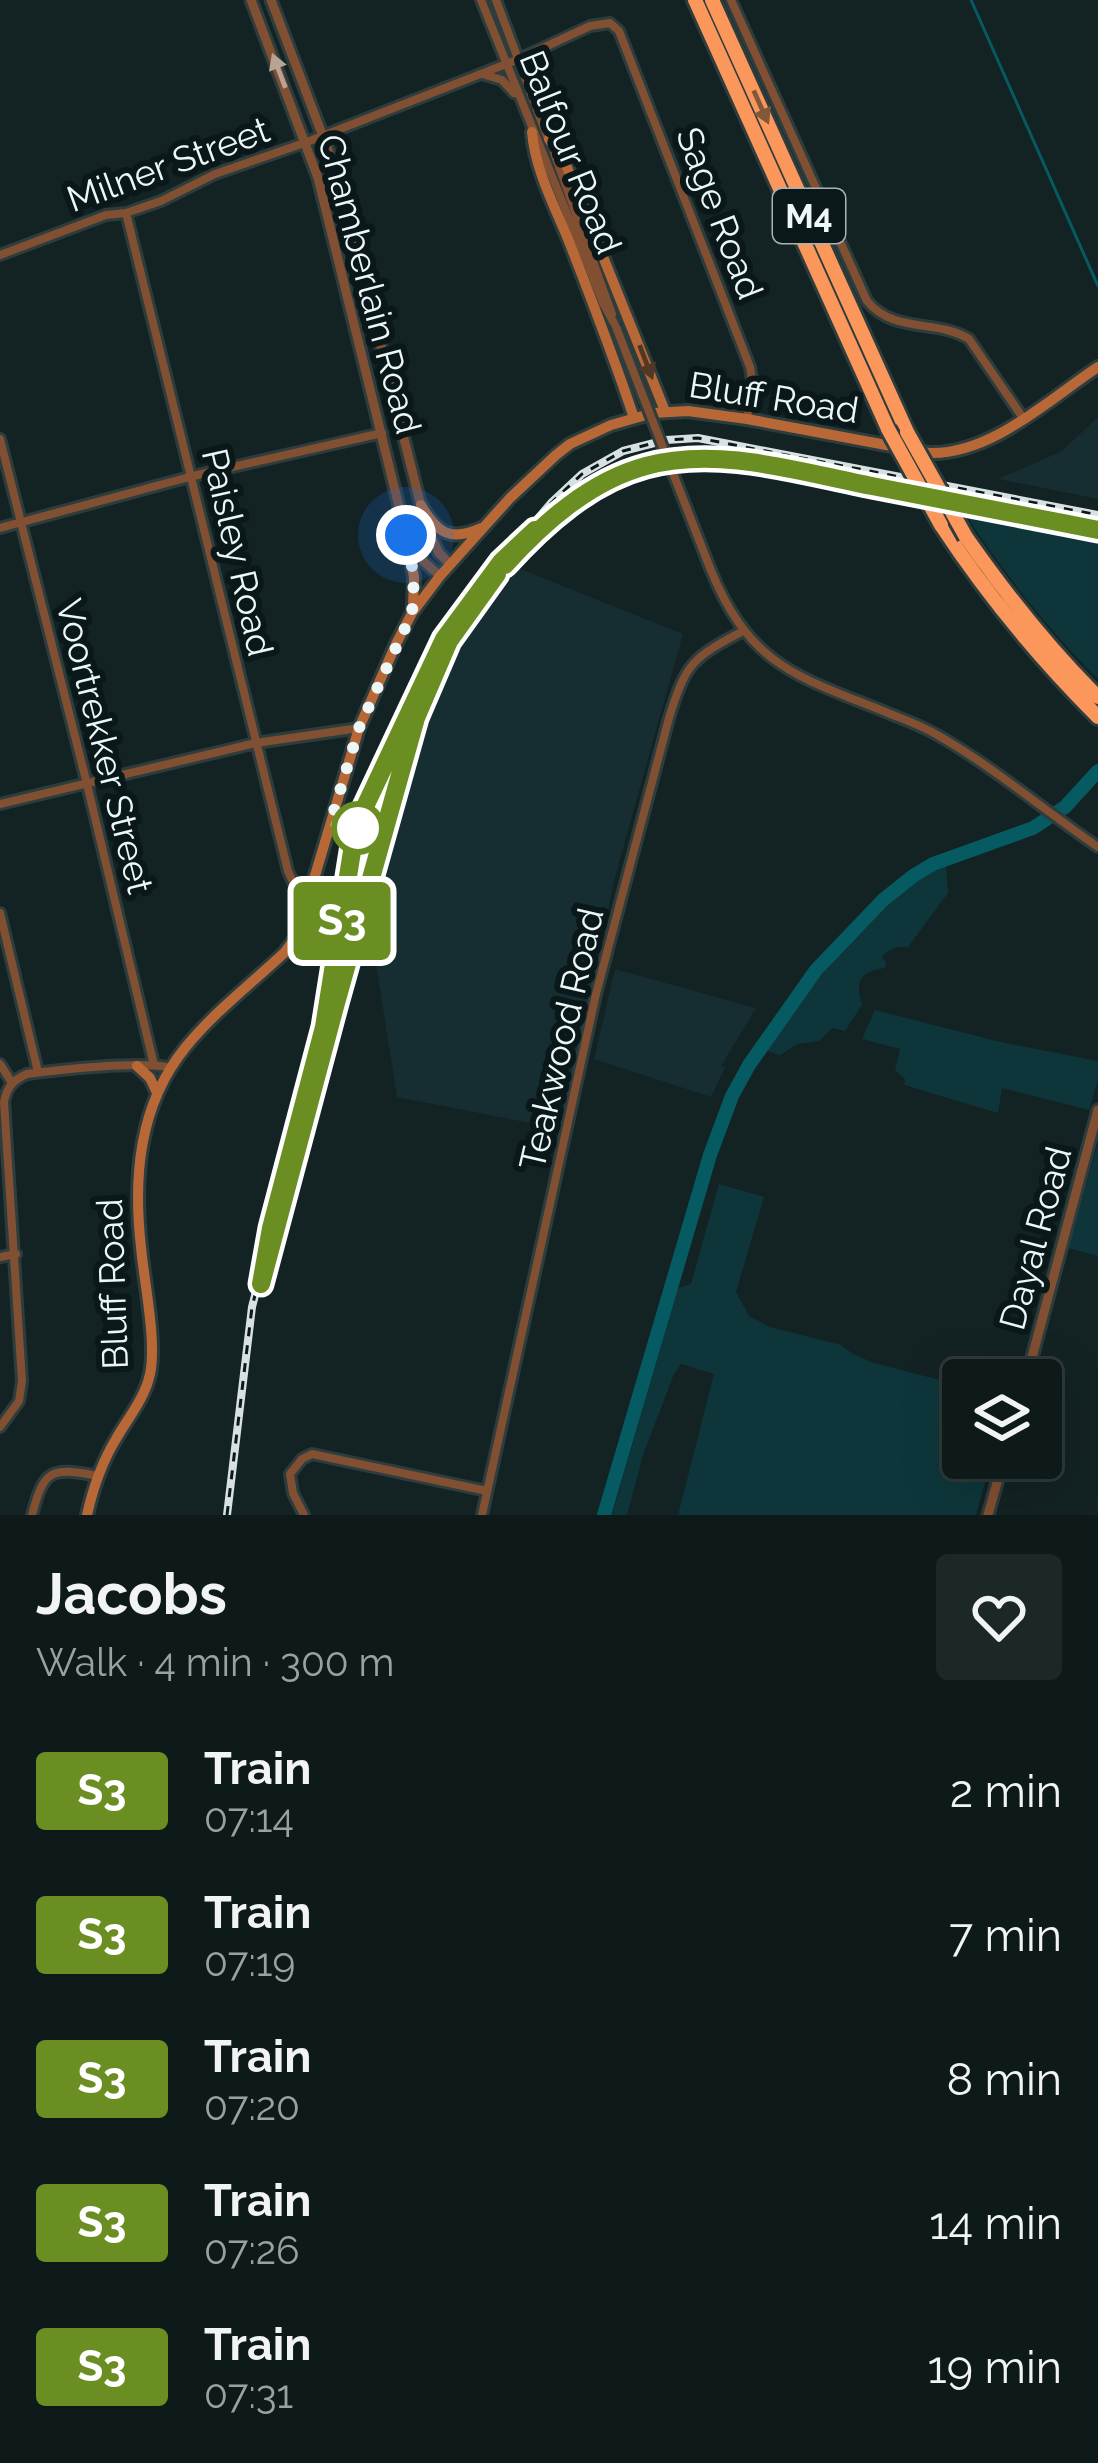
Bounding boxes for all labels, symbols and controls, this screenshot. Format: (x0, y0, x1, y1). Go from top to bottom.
street label: Balfour Road (511, 45, 631, 259)
one-way arrow (269, 52, 288, 88)
one-way arrow (751, 89, 771, 124)
street label: Milner Street (61, 108, 275, 220)
street label: Sage Road (668, 121, 772, 305)
street label: Chamberlain Road (310, 130, 430, 438)
road number: M4 (773, 189, 845, 243)
one-way arrow (637, 344, 656, 380)
street label: Bluff Road (686, 363, 862, 431)
street label: Paisley Road (194, 444, 282, 660)
your location (376, 505, 436, 565)
street label: Voortrekker Street (48, 594, 162, 898)
unlabelled marker (333, 803, 383, 853)
line badge: S3 (288, 882, 396, 960)
text: S3 (318, 896, 366, 945)
street label: Teakwood Road (510, 904, 612, 1174)
street label: Dayal Road (990, 1142, 1080, 1334)
street label: Bluff Road (88, 1198, 136, 1370)
map controls (942, 1359, 1062, 1479)
button: layers (942, 1359, 1062, 1479)
button: heart (936, 1554, 1062, 1680)
text: Jacobs (36, 1560, 227, 1627)
text: Walk · 4 min · 300 m (36, 1639, 394, 1685)
text: Train (204, 1742, 311, 1795)
text: 2 min (950, 1765, 1062, 1818)
text: S3 (78, 1766, 126, 1815)
text: 07:14 (204, 1795, 294, 1841)
text: Train (204, 1886, 311, 1939)
text: 7 min (949, 1909, 1062, 1962)
text: S3 (78, 1910, 126, 1959)
text: 07:19 (204, 1939, 295, 1985)
text: Train (204, 2030, 311, 2083)
text: 8 min (946, 2053, 1062, 2106)
text: S3 (78, 2054, 126, 2103)
text: 07:20 (204, 2083, 300, 2129)
text: Train (204, 2174, 311, 2227)
text: 14 min (929, 2197, 1062, 2250)
text: S3 (78, 2198, 126, 2247)
text: 07:26 (204, 2227, 300, 2273)
text: Train (204, 2318, 311, 2371)
text: 19 min (927, 2341, 1062, 2394)
text: S3 (78, 2342, 126, 2391)
text: 07:31 (204, 2371, 293, 2417)

